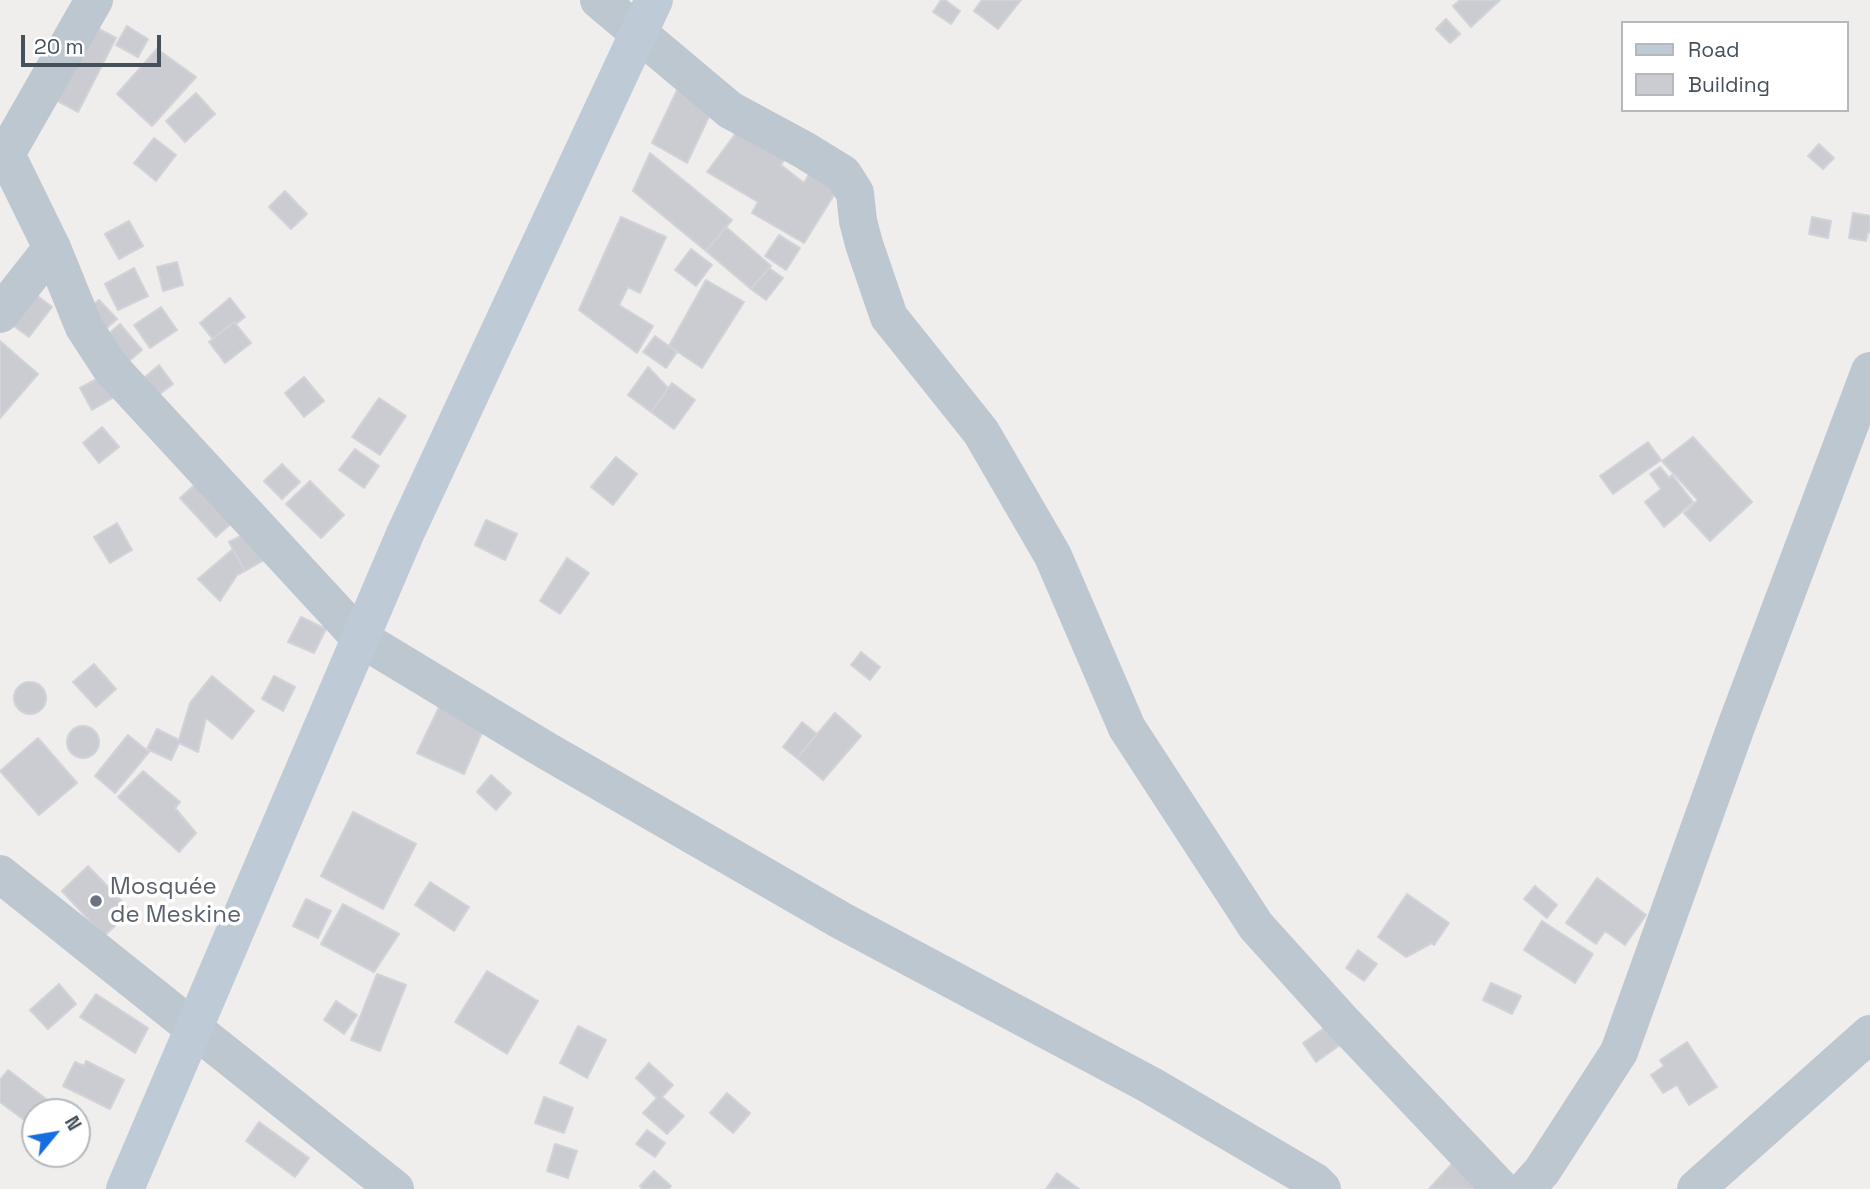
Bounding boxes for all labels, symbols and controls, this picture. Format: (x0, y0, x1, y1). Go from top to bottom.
scale bar (24, 21, 164, 65)
legend (1622, 21, 1849, 112)
text: 20 m (34, 33, 84, 60)
text: Road (1688, 36, 1740, 63)
text: Building (1688, 71, 1770, 98)
place label: Mosquée de Meskine (110, 873, 241, 929)
marker: Mosquée de Meskine (88, 893, 104, 909)
north arrow (21, 1098, 91, 1168)
text: N (59, 1111, 87, 1135)

